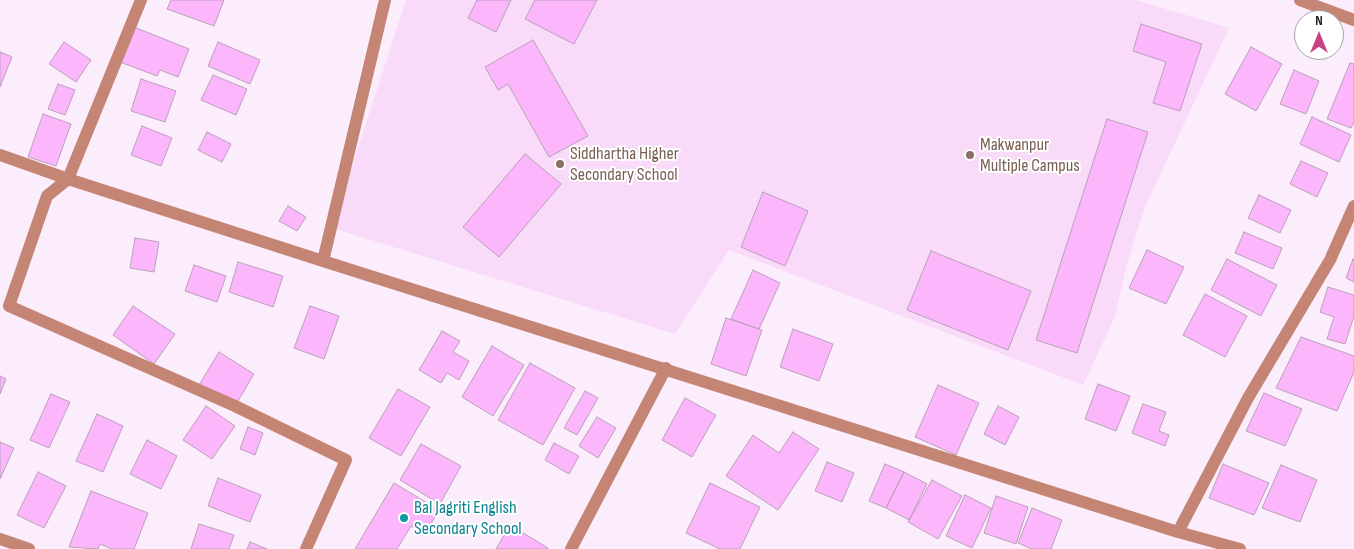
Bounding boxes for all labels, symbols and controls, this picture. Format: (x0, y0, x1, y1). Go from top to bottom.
north arrow (1294, 10, 1344, 60)
text: N (1315, 12, 1323, 29)
place label: Makwanpur Multiple Campus (980, 134, 1080, 176)
place label: Siddhartha Higher Secondary School (570, 143, 679, 186)
marker: Makwanpur Multiple Campus (964, 149, 976, 161)
marker: Siddhartha Higher Secondary School (554, 158, 566, 170)
place label: Bal Jagriti English Secondary School (414, 497, 522, 540)
marker: Bal Jagriti English Secondary School (398, 512, 410, 524)

